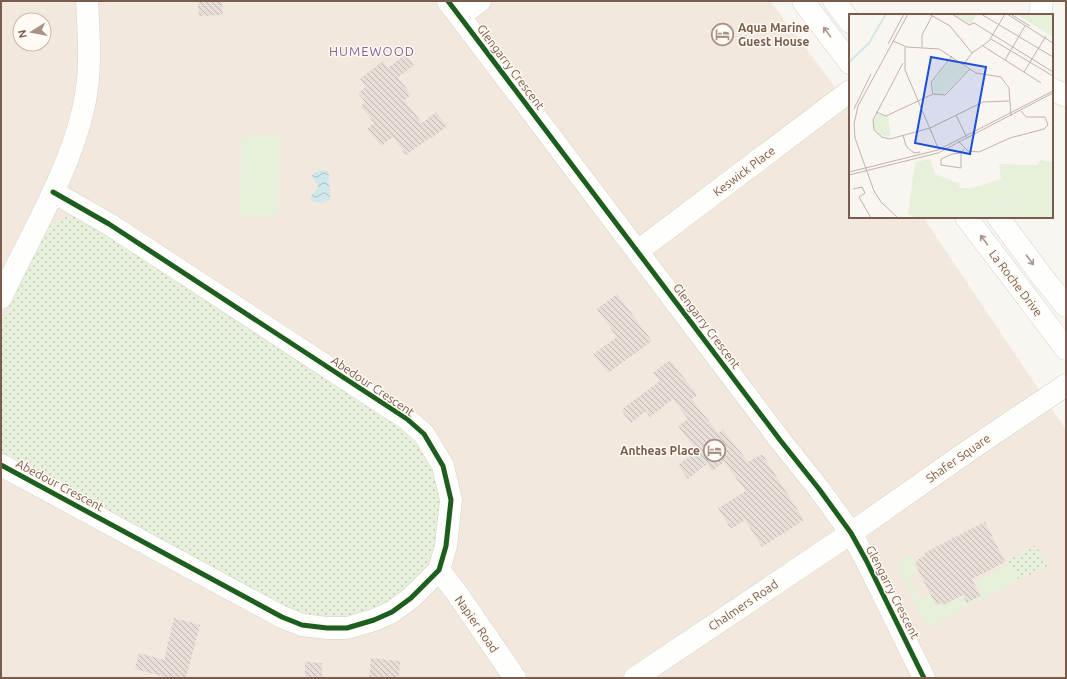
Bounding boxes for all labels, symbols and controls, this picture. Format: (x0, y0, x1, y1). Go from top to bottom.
north arrow (12, 12, 52, 52)
inset map (849, 14, 1053, 218)
hotel icon: Aqua Marine Guest House (710, 21, 736, 47)
place label: Aqua Marine Guest House (738, 21, 810, 48)
street label: Glengarry Crescent (475, 22, 547, 112)
one-way arrow (822, 27, 831, 38)
text: N (16, 29, 29, 39)
district label: HUMEWOOD (329, 44, 415, 58)
street label: Keswick Place (710, 143, 778, 199)
one-way arrow (979, 234, 988, 245)
street label: La Roche Drive (987, 247, 1045, 319)
one-way arrow (1026, 254, 1034, 265)
street label: Glengarry Crescent (671, 281, 743, 371)
street label: Abedour Crescent (329, 353, 417, 419)
street label: Shafer Square (923, 431, 993, 485)
hotel icon: Antheas Place (702, 437, 728, 463)
place label: Antheas Place (620, 444, 700, 457)
street label: Abedour Crescent (14, 456, 106, 514)
street label: Glengarry Crescent (864, 543, 922, 641)
street label: Chalmers Road (706, 577, 780, 633)
street label: Napier Road (453, 593, 501, 655)

